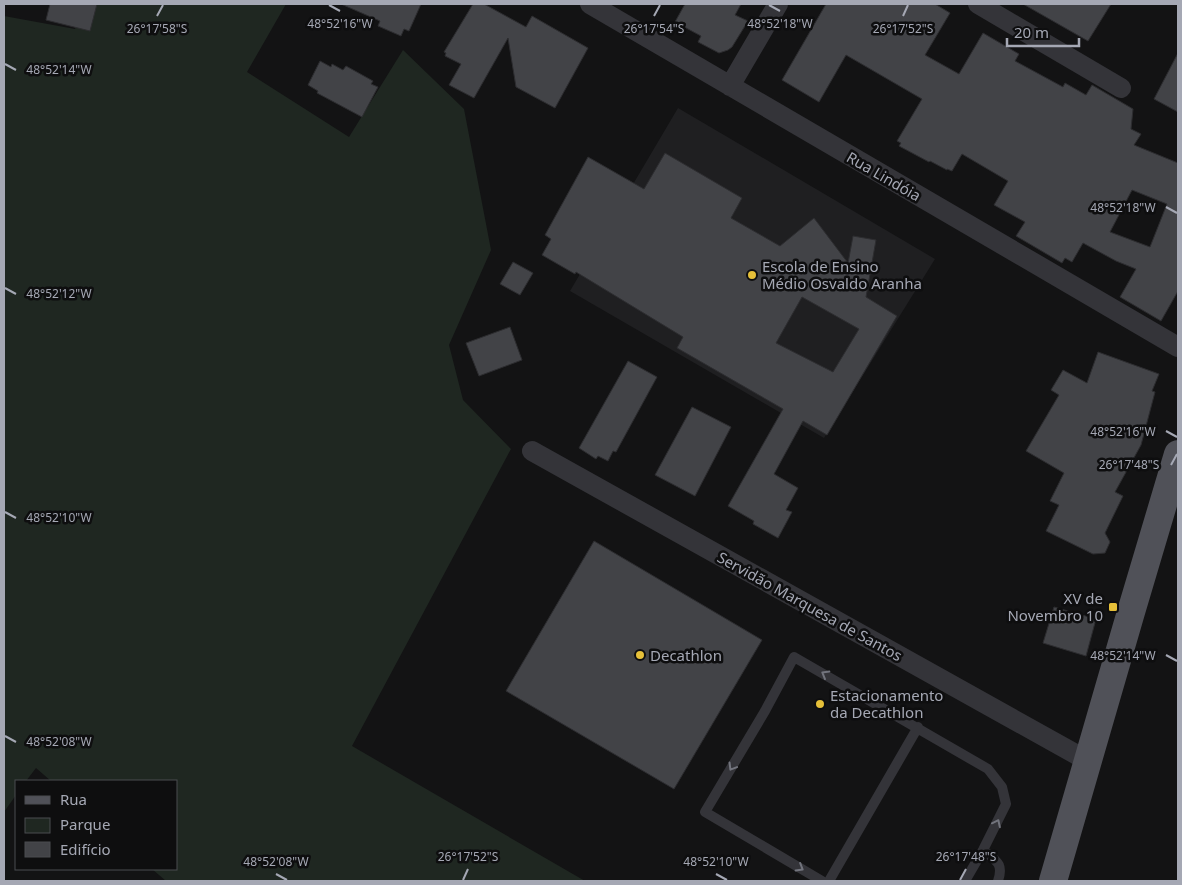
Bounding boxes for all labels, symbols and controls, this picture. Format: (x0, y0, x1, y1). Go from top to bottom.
text: 48°52'16"W (307, 15, 373, 32)
text: 48°52'18"W (747, 15, 813, 32)
scale bar (1007, 15, 1080, 47)
text: 26°17'58"S (127, 20, 188, 37)
text: 26°17'54"S (624, 20, 685, 37)
text: 26°17'52"S (873, 20, 934, 37)
text: 20 m (1014, 22, 1049, 42)
text: 48°52'14"W (26, 61, 92, 78)
street label: Rua Lindóia (843, 147, 925, 205)
text: 48°52'18"W (1090, 199, 1156, 216)
place label: Escola de Ensino Médio Osvaldo Aranha (762, 256, 922, 293)
marker: Escola de Ensino Médio Osvaldo Aranha (746, 269, 758, 281)
text: 48°52'12"W (26, 285, 92, 302)
text: 48°52'16"W (1090, 423, 1156, 440)
text: 26°17'48"S (1099, 456, 1160, 473)
text: 48°52'10"W (26, 509, 92, 526)
street label: Servidão Marquesa de Santos (714, 547, 906, 665)
place label: XV de Novembro 10 (1007, 588, 1103, 625)
marker: XV de Novembro 10 (1107, 601, 1119, 613)
place label: Decathlon (650, 645, 722, 665)
text: 48°52'14"W (1090, 647, 1156, 664)
marker: Decathlon (634, 649, 646, 661)
one-way arrow (821, 671, 830, 681)
place label: Estacionamento da Decathlon (830, 685, 943, 722)
marker: Estacionamento da Decathlon (814, 698, 826, 710)
text: 48°52'08"W (26, 733, 92, 750)
one-way arrow (728, 762, 738, 771)
legend (15, 780, 178, 870)
text: Rua (60, 789, 87, 809)
text: Parque (60, 814, 110, 834)
one-way arrow (991, 819, 1001, 828)
text: Edifício (60, 839, 111, 859)
text: 26°17'52"S (438, 848, 499, 865)
text: 26°17'48"S (936, 848, 997, 865)
text: 48°52'08"W (243, 853, 309, 870)
text: 48°52'10"W (683, 853, 749, 870)
one-way arrow (795, 862, 804, 872)

